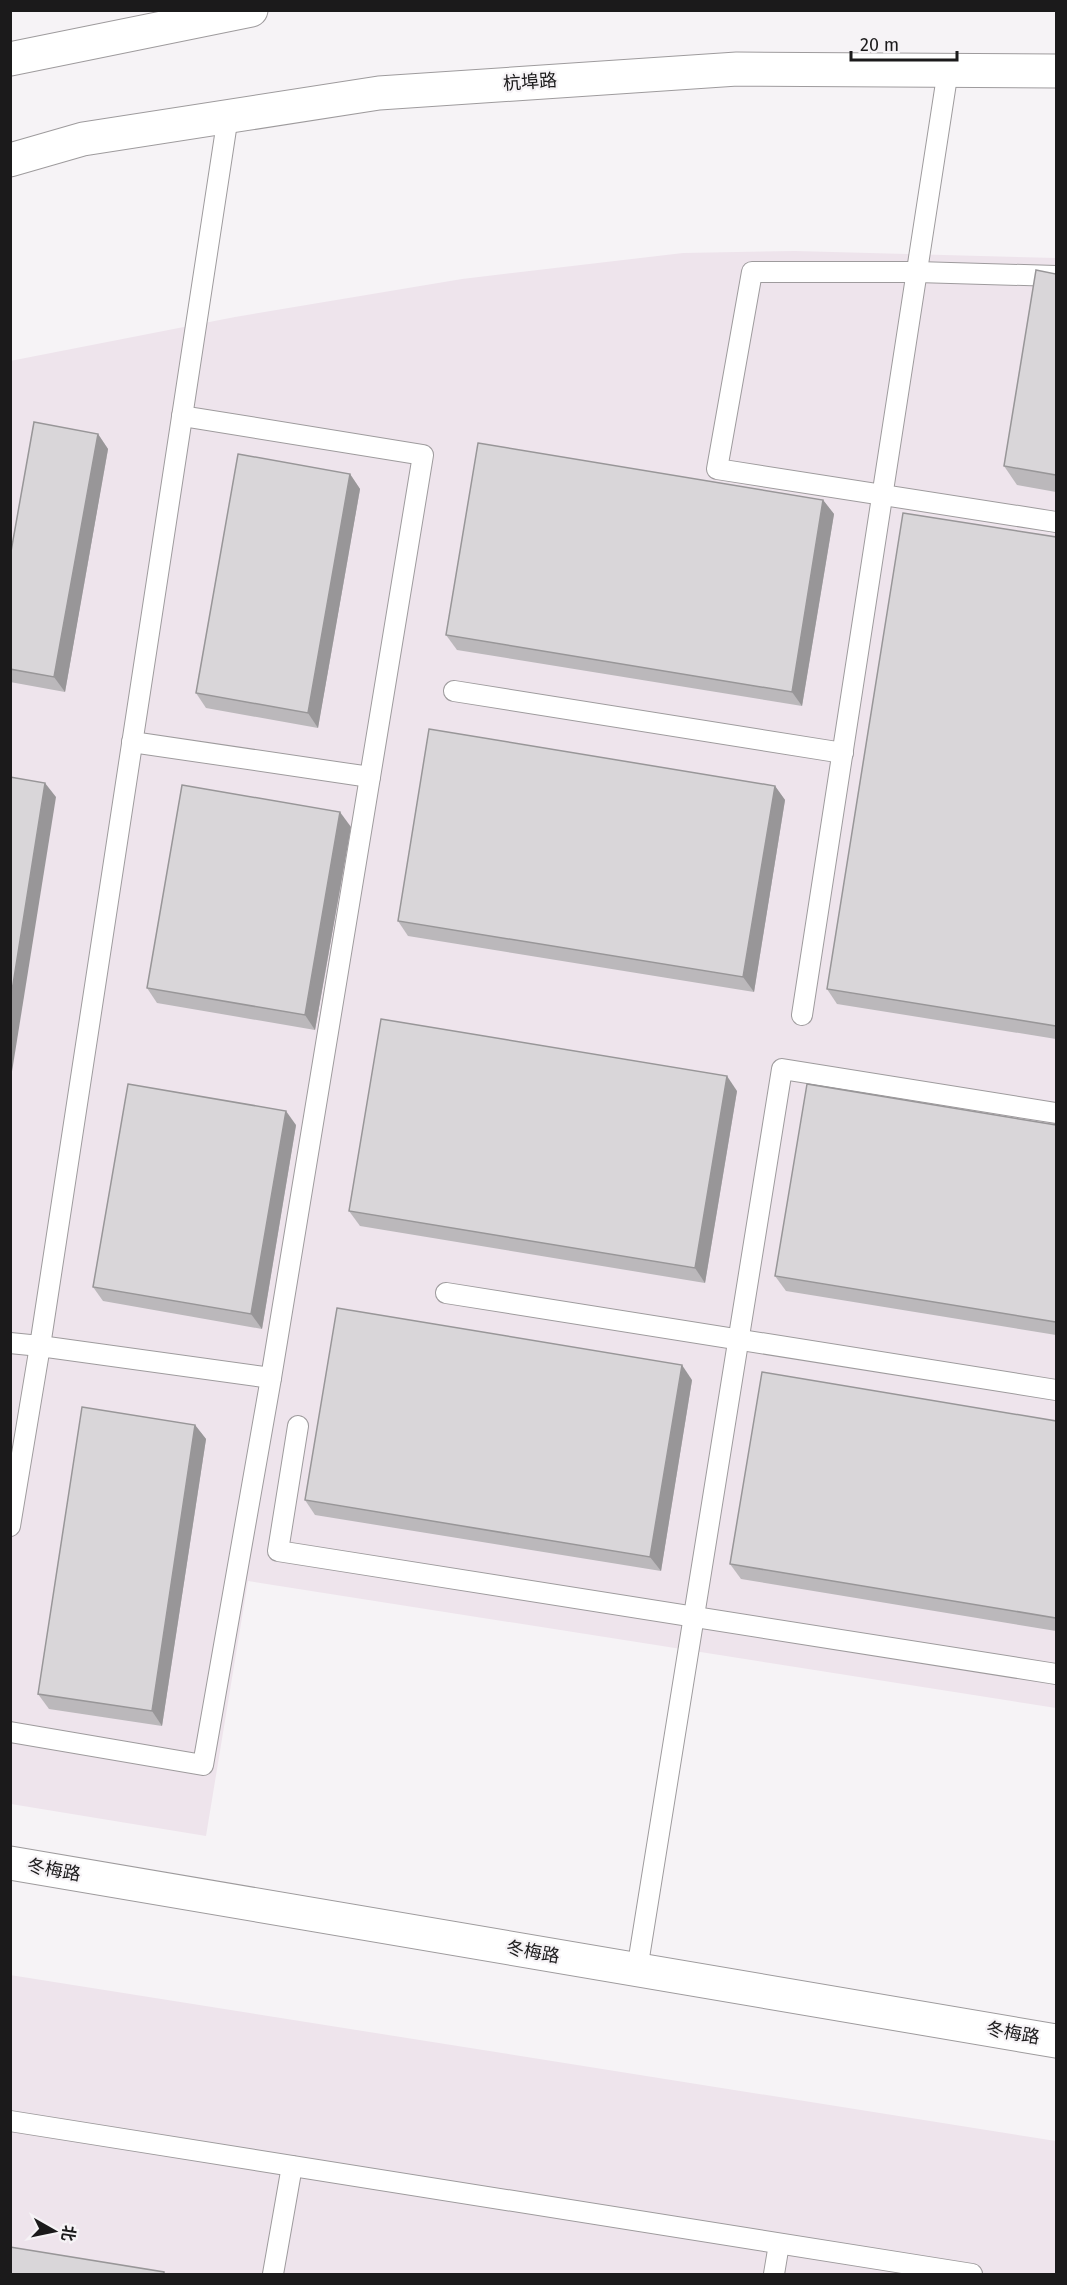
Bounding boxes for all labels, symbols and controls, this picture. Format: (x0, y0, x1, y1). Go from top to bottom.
scale bar (851, 24, 958, 62)
text: 20 m (860, 34, 899, 56)
street label: 杭埠路 (502, 69, 558, 95)
street label: 冬梅路 (26, 1854, 82, 1886)
street label: 冬梅路 (505, 1936, 561, 1968)
street label: 冬梅路 (985, 2017, 1041, 2049)
north arrow (24, 2201, 84, 2261)
text: 北 (58, 2224, 79, 2243)

